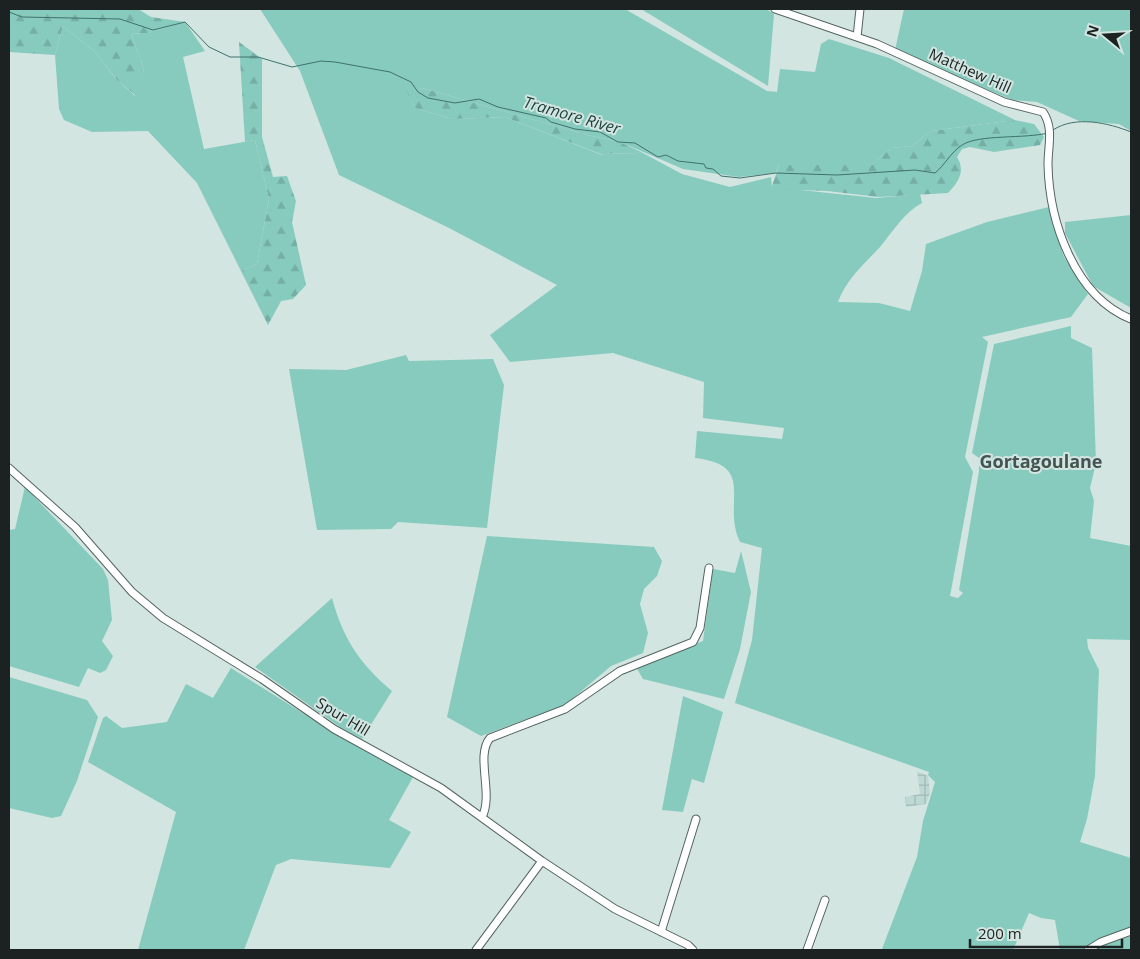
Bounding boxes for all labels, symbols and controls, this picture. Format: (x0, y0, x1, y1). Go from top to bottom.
north arrow (1080, 10, 1130, 60)
text: N (1081, 22, 1103, 39)
street label: Matthew Hill (926, 43, 1015, 97)
water label: Tramore River (521, 91, 624, 139)
district label: Gortagoulane (979, 449, 1103, 473)
street label: Spur Hill (313, 692, 374, 740)
scale bar (970, 916, 1122, 948)
text: 200 m (978, 923, 1022, 943)

